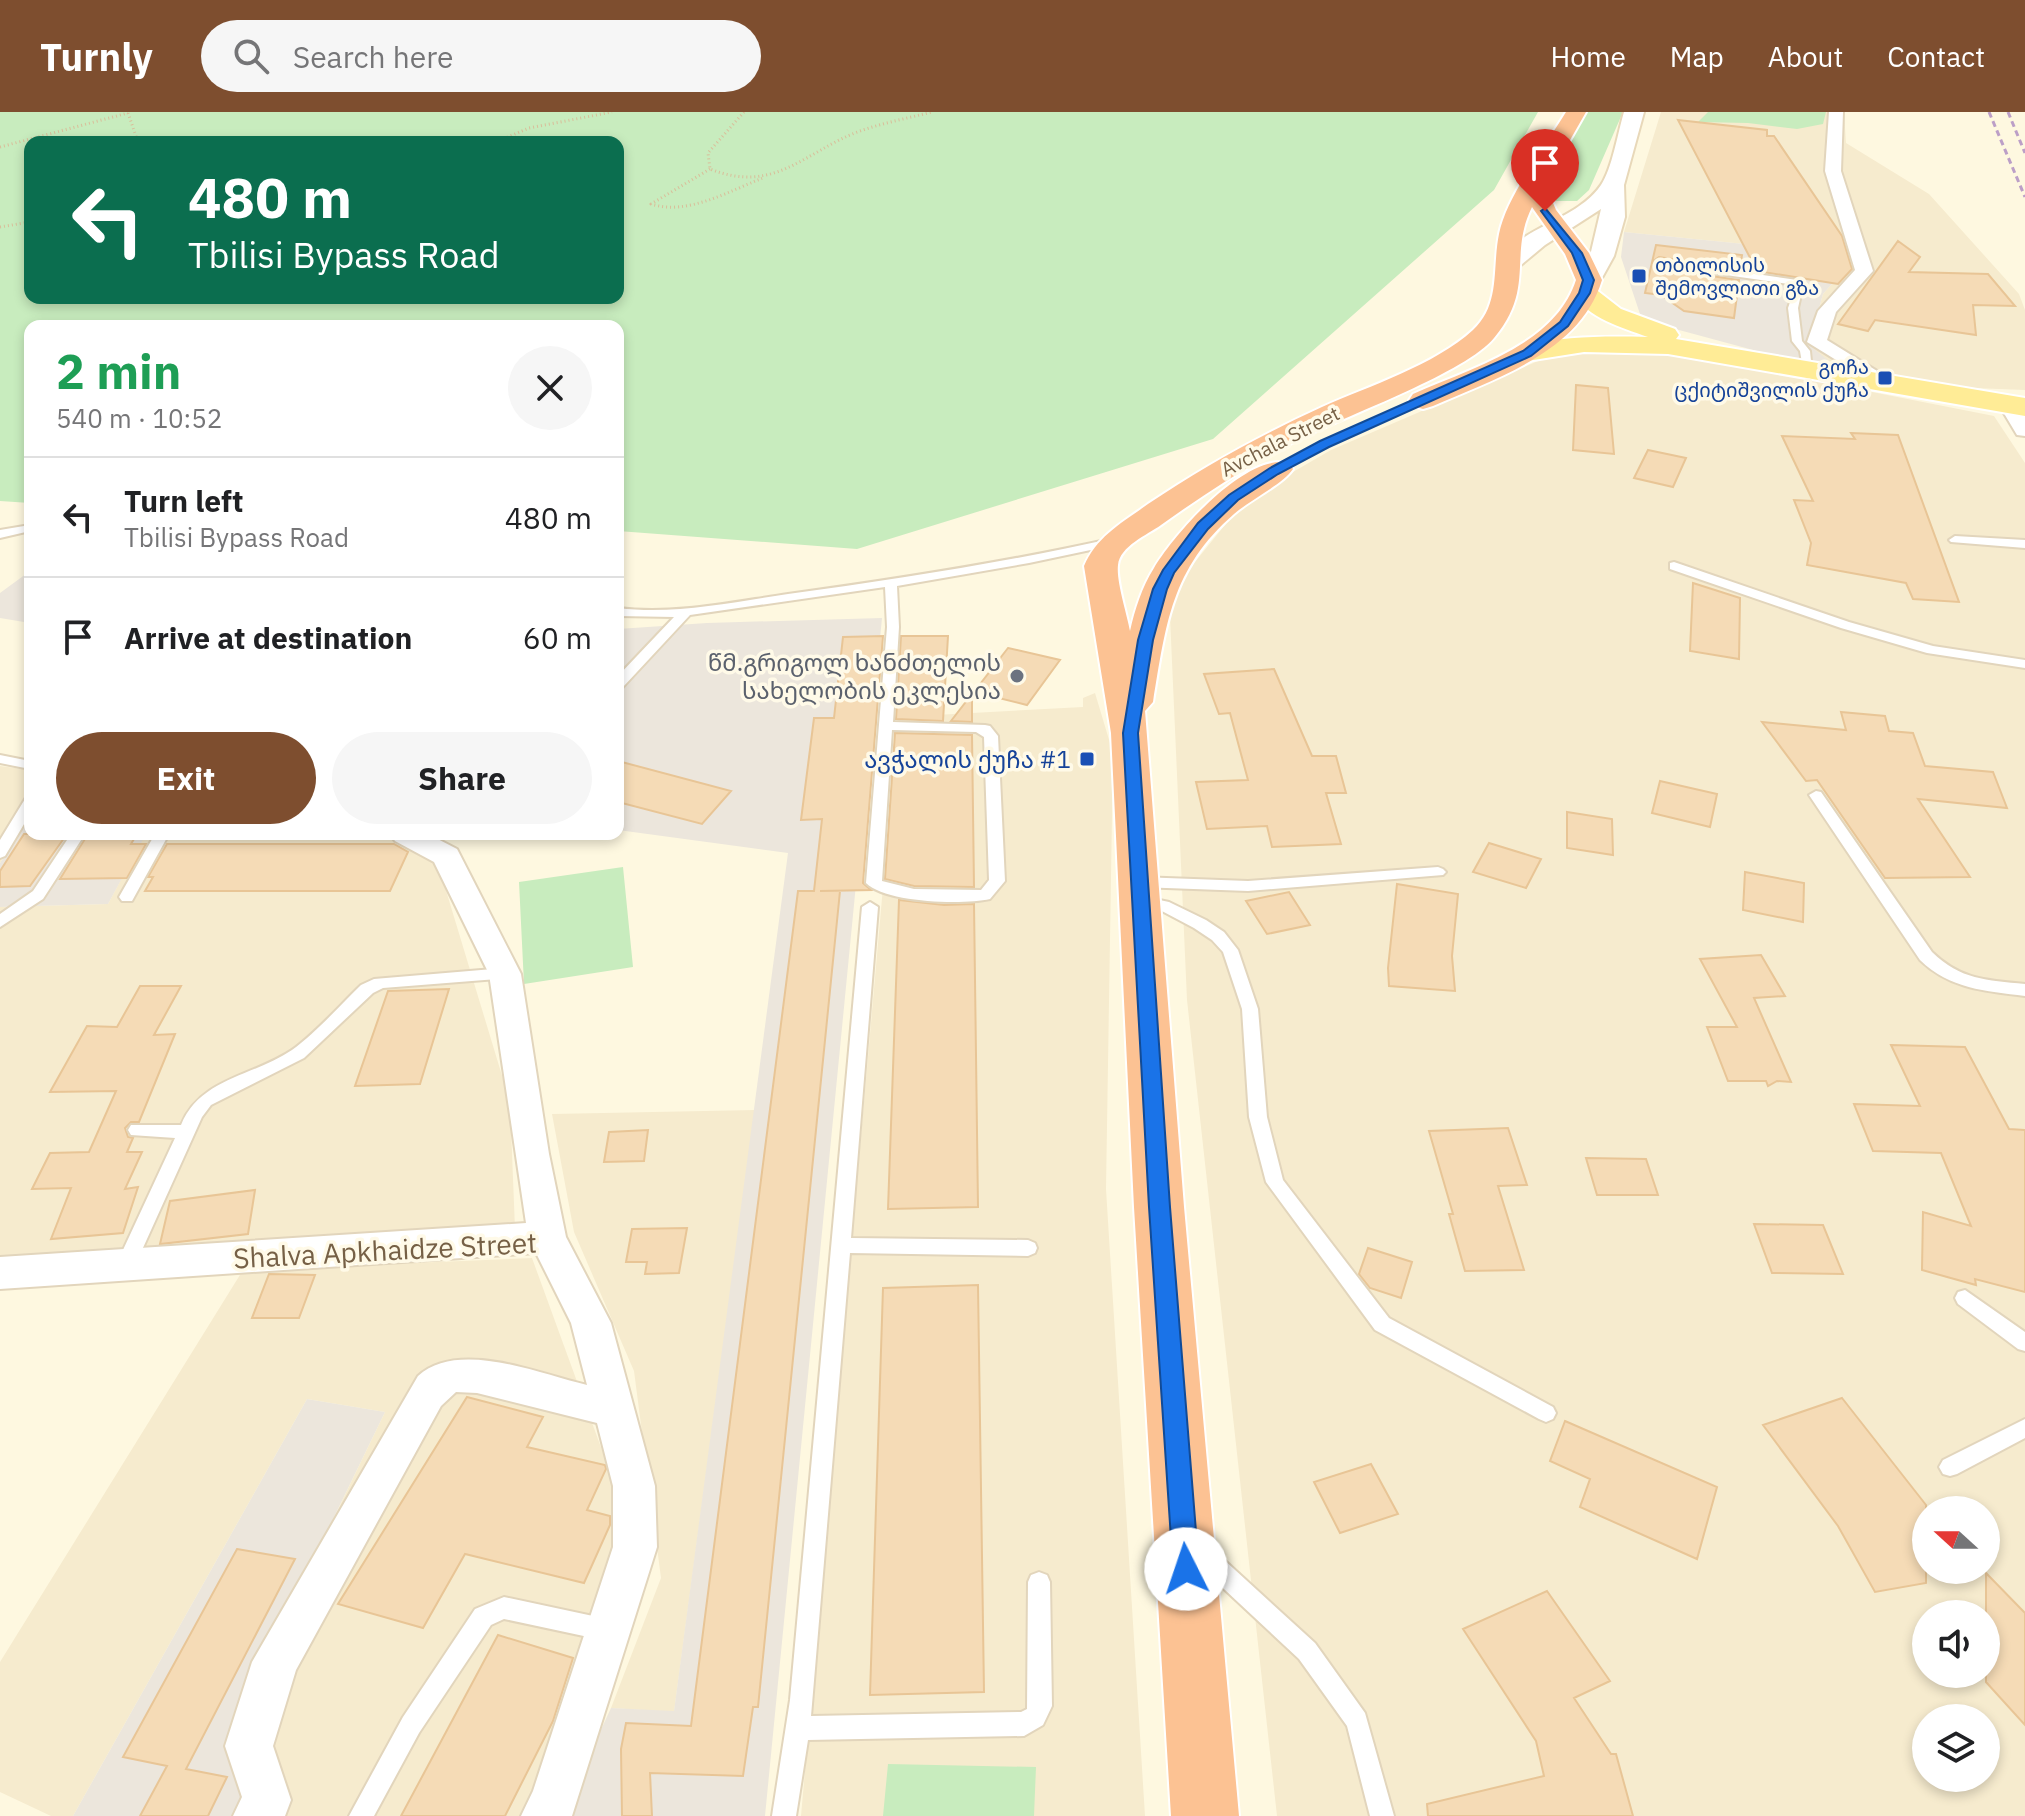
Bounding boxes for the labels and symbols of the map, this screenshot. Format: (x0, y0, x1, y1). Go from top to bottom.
pin (1511, 129, 1579, 211)
place label: თბილისის შემოვლითი გზა (1655, 251, 1819, 301)
marker: თბილისის შემოვლითი გზა (1630, 267, 1648, 285)
place label: გოჩა ცქიტიშვილის ქუჩა (1674, 353, 1869, 403)
marker: გოჩა ცქიტიშვილის ქუჩა (1876, 369, 1894, 387)
street label: Avchala Street (1216, 399, 1344, 483)
place label: წმ.გრიგოლ ხანძთელის სახელობის ეკლესია (708, 646, 1001, 706)
marker: წმ.გრიგოლ ხანძთელის სახელობის ეკლესია (1008, 667, 1026, 685)
place label: ავჭალის ქუჩა #1 (864, 743, 1071, 775)
marker: ავჭალის ქუჩა #1 (1078, 750, 1096, 768)
street label: Shalva Apkhaidze Street (232, 1224, 538, 1276)
north arrow (1912, 1496, 2000, 1584)
position arrow (1144, 1527, 1228, 1611)

